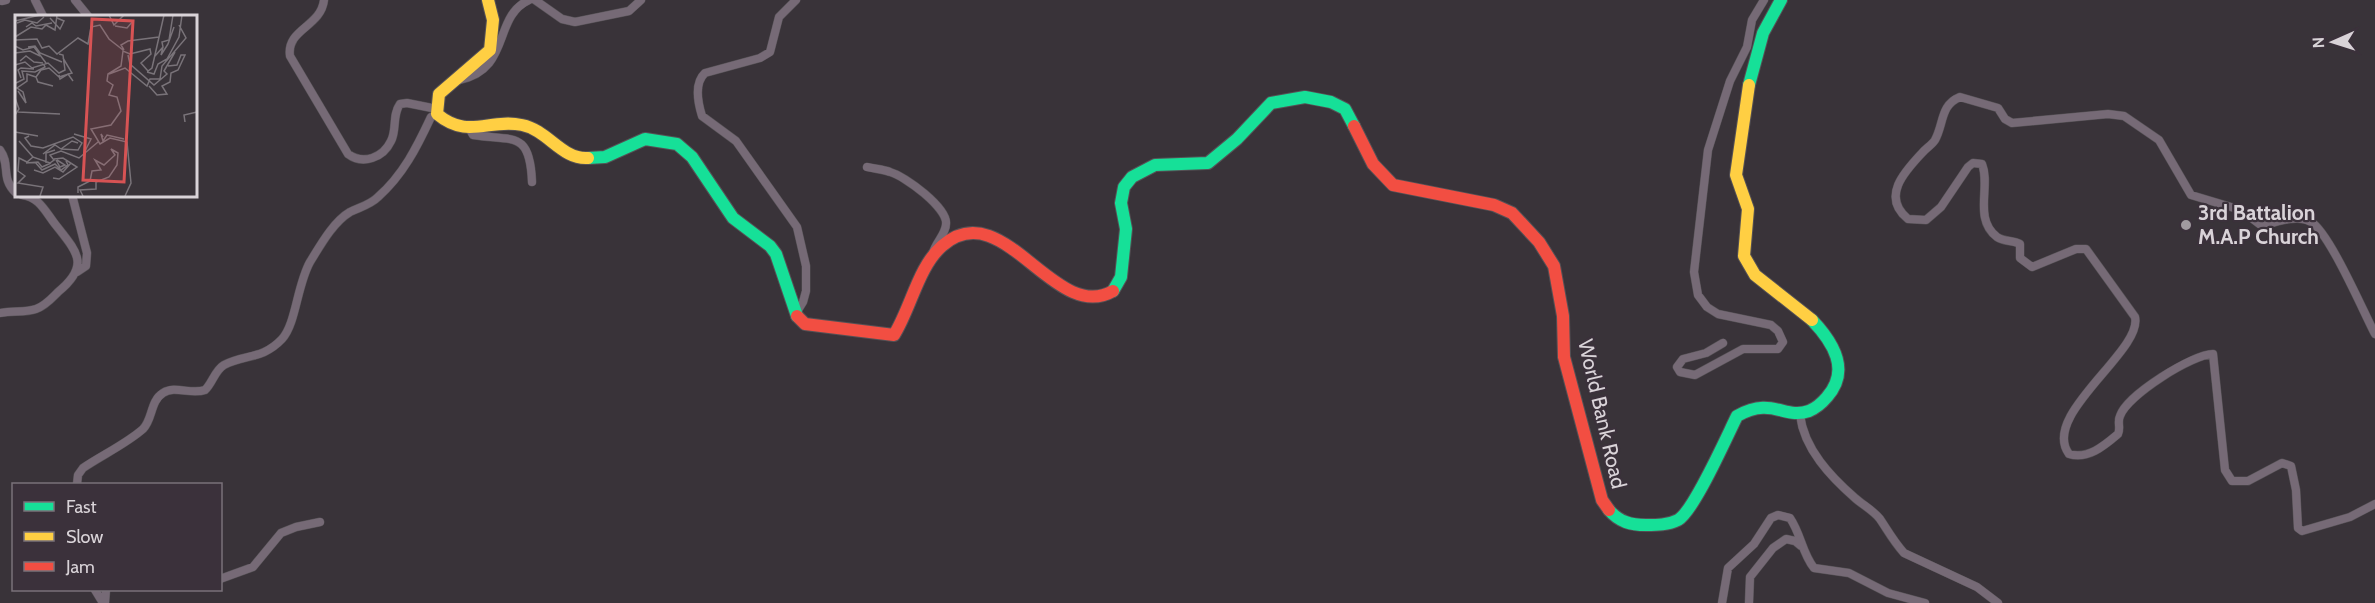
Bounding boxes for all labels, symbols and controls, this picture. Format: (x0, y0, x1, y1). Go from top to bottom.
north arrow (2303, 12, 2363, 72)
inset map (15, 15, 196, 196)
text: N (2309, 37, 2328, 49)
place label: 3rd Battalion M.A.P Church (2198, 200, 2319, 249)
marker: 3rd Battalion M.A.P Church (2179, 218, 2193, 232)
street label: World Bank Road (1573, 337, 1632, 491)
legend (12, 483, 222, 591)
text: Fast (66, 496, 97, 518)
text: Slow (66, 526, 103, 548)
text: Jam (65, 556, 95, 578)

